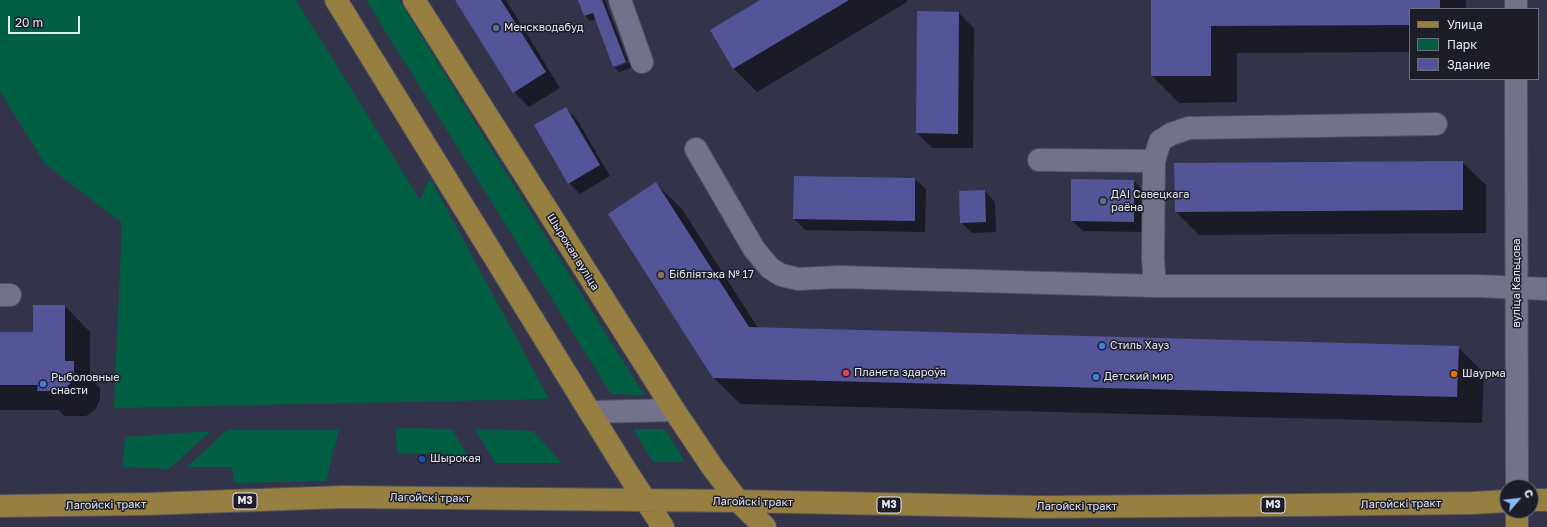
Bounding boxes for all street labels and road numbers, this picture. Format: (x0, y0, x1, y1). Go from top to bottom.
street label: Шырокая вуліца (544, 211, 602, 293)
street label: вуліца Кальцова (1510, 238, 1524, 328)
street label: Лагойскі тракт (390, 491, 470, 505)
road number: М3 (233, 493, 257, 509)
street label: Лагойскі тракт (713, 495, 793, 509)
road number: М3 (877, 497, 901, 513)
road number: М3 (1261, 497, 1285, 513)
street label: Лагойскі тракт (1361, 497, 1441, 511)
street label: Лагойскі тракт (66, 498, 146, 512)
street label: Лагойскі тракт (1037, 500, 1117, 514)

